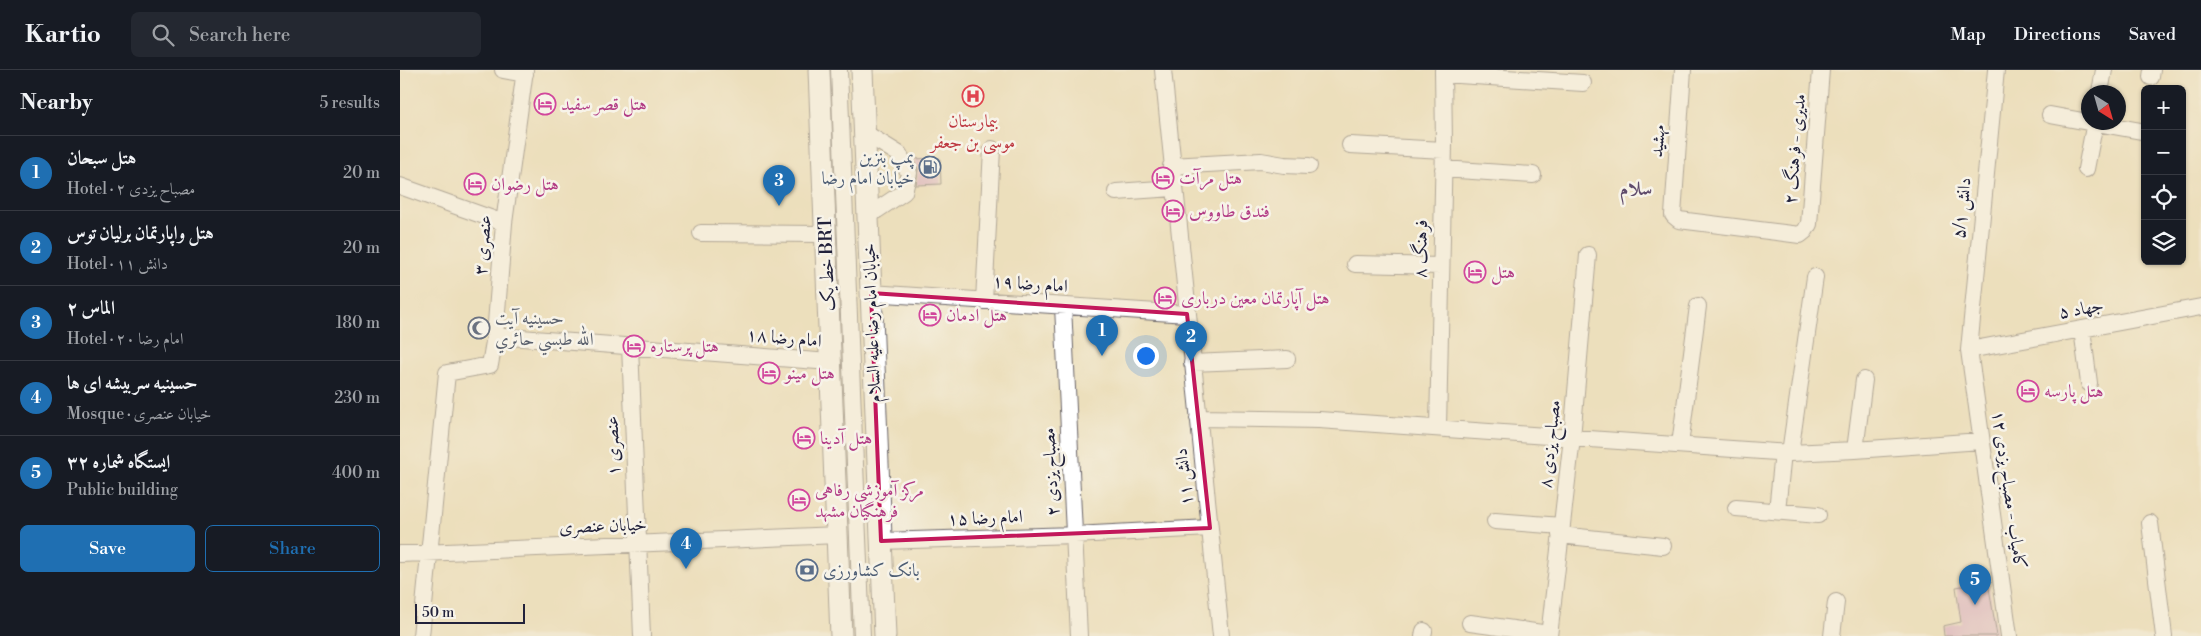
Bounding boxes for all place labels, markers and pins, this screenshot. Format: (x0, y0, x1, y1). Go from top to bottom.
hospital icon: بیمارستان موسی بن جعفر (961, 84, 985, 108)
hotel icon: هتل قصر سفید (533, 92, 557, 116)
place label: هتل قصر سفید (561, 93, 647, 117)
place label: بیمارستان موسی بن جعفر (929, 110, 1015, 155)
place label: پمپ بنزین خیابان امام رضا (821, 146, 914, 194)
fuel station icon: پمپ بنزین خیابان امام رضا (918, 155, 942, 179)
pin: 3 (763, 165, 795, 206)
hotel icon: هتل مرآت (1151, 166, 1175, 190)
place label: هتل مرآت (1179, 167, 1242, 191)
hotel icon: هتل رضوان (463, 172, 487, 196)
place label: هتل رضوان (491, 173, 559, 197)
hotel icon: فندق طاووس (1161, 199, 1185, 223)
place label: فندق طاووس (1189, 200, 1270, 223)
hotel icon: هتل (1463, 260, 1487, 284)
place label: هتل (1491, 261, 1515, 285)
hotel icon: هتل آپارتمان معین درباری (1153, 286, 1177, 310)
place label: هتل آپارتمان معین درباری (1181, 287, 1330, 311)
hotel icon: هتل ادمان (918, 303, 942, 327)
place label: هتل ادمان (946, 304, 1007, 328)
place label: حسينيه آيت الله طبسي حائري (495, 307, 594, 356)
pin: 1 (1086, 315, 1118, 356)
mosque icon: حسينيه آيت الله طبسي حائري (467, 316, 491, 340)
pin: 2 (1175, 321, 1207, 362)
hotel icon: هتل پرستاره (622, 334, 646, 358)
place label: هتل پرستاره (650, 335, 719, 359)
hotel icon: هتل مینو (757, 361, 781, 385)
place label: هتل مینو (783, 362, 835, 386)
hotel icon: هتل پارسه (2016, 379, 2040, 403)
place label: هتل پارسه (2044, 380, 2104, 404)
hotel icon: هتل آدینا (792, 426, 816, 450)
place label: هتل آدینا (820, 427, 872, 451)
place label: مرکز آموزشی رفاهی فرهنگیان مشهد (815, 479, 924, 523)
hotel icon: مرکز آموزشی رفاهی فرهنگیان مشهد (787, 488, 811, 512)
pin: 4 (670, 528, 702, 569)
bank icon: بانک کشاورزی (795, 558, 819, 582)
place label: بانک کشاورزی (823, 559, 920, 582)
pin: 5 (1959, 564, 1991, 605)

